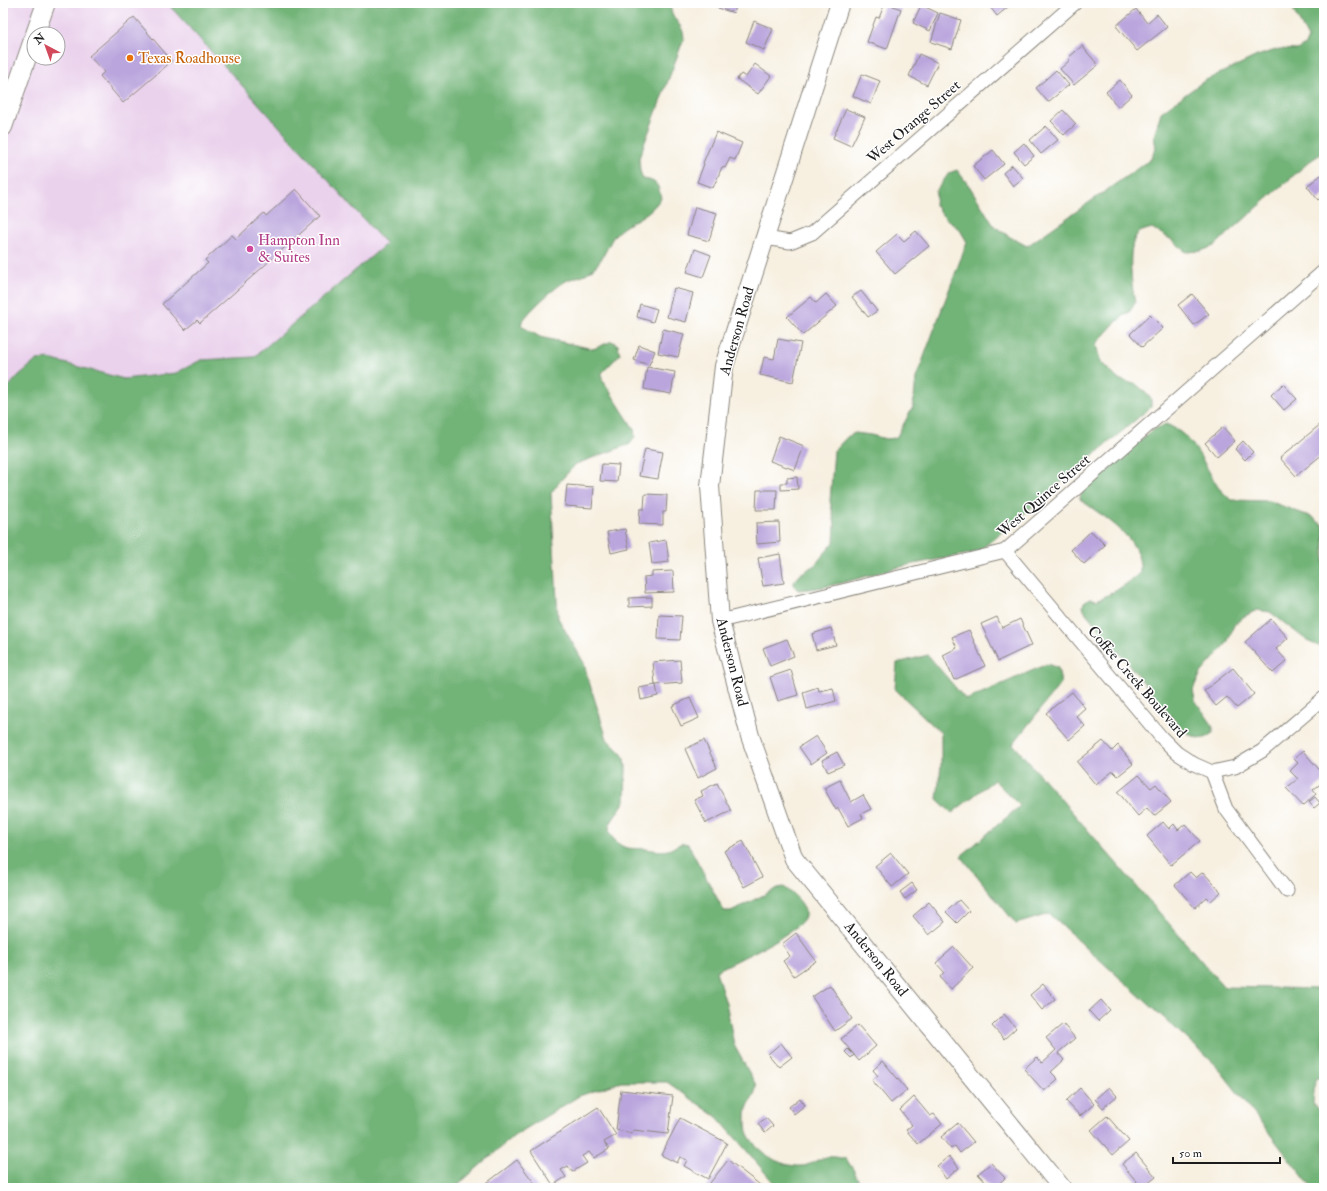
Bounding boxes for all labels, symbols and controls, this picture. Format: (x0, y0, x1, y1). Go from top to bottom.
north arrow (26, 26, 66, 66)
text: N (31, 30, 49, 48)
place label: Texas Roadhouse (138, 49, 240, 68)
marker: Texas Roadhouse (125, 53, 135, 63)
street label: West Orange Street (862, 76, 965, 169)
place label: Hampton Inn & Suites (258, 231, 340, 267)
marker: Hampton Inn & Suites (245, 244, 255, 254)
street label: Anderson Road (715, 284, 759, 378)
street label: West Quince Street (993, 450, 1095, 542)
street label: Anderson Road (712, 615, 752, 709)
street label: Coffee Creek Boulevard (1083, 622, 1191, 742)
street label: Anderson Road (839, 917, 912, 1001)
scale bar (1173, 1139, 1280, 1165)
text: 50 m (1179, 1146, 1203, 1161)

